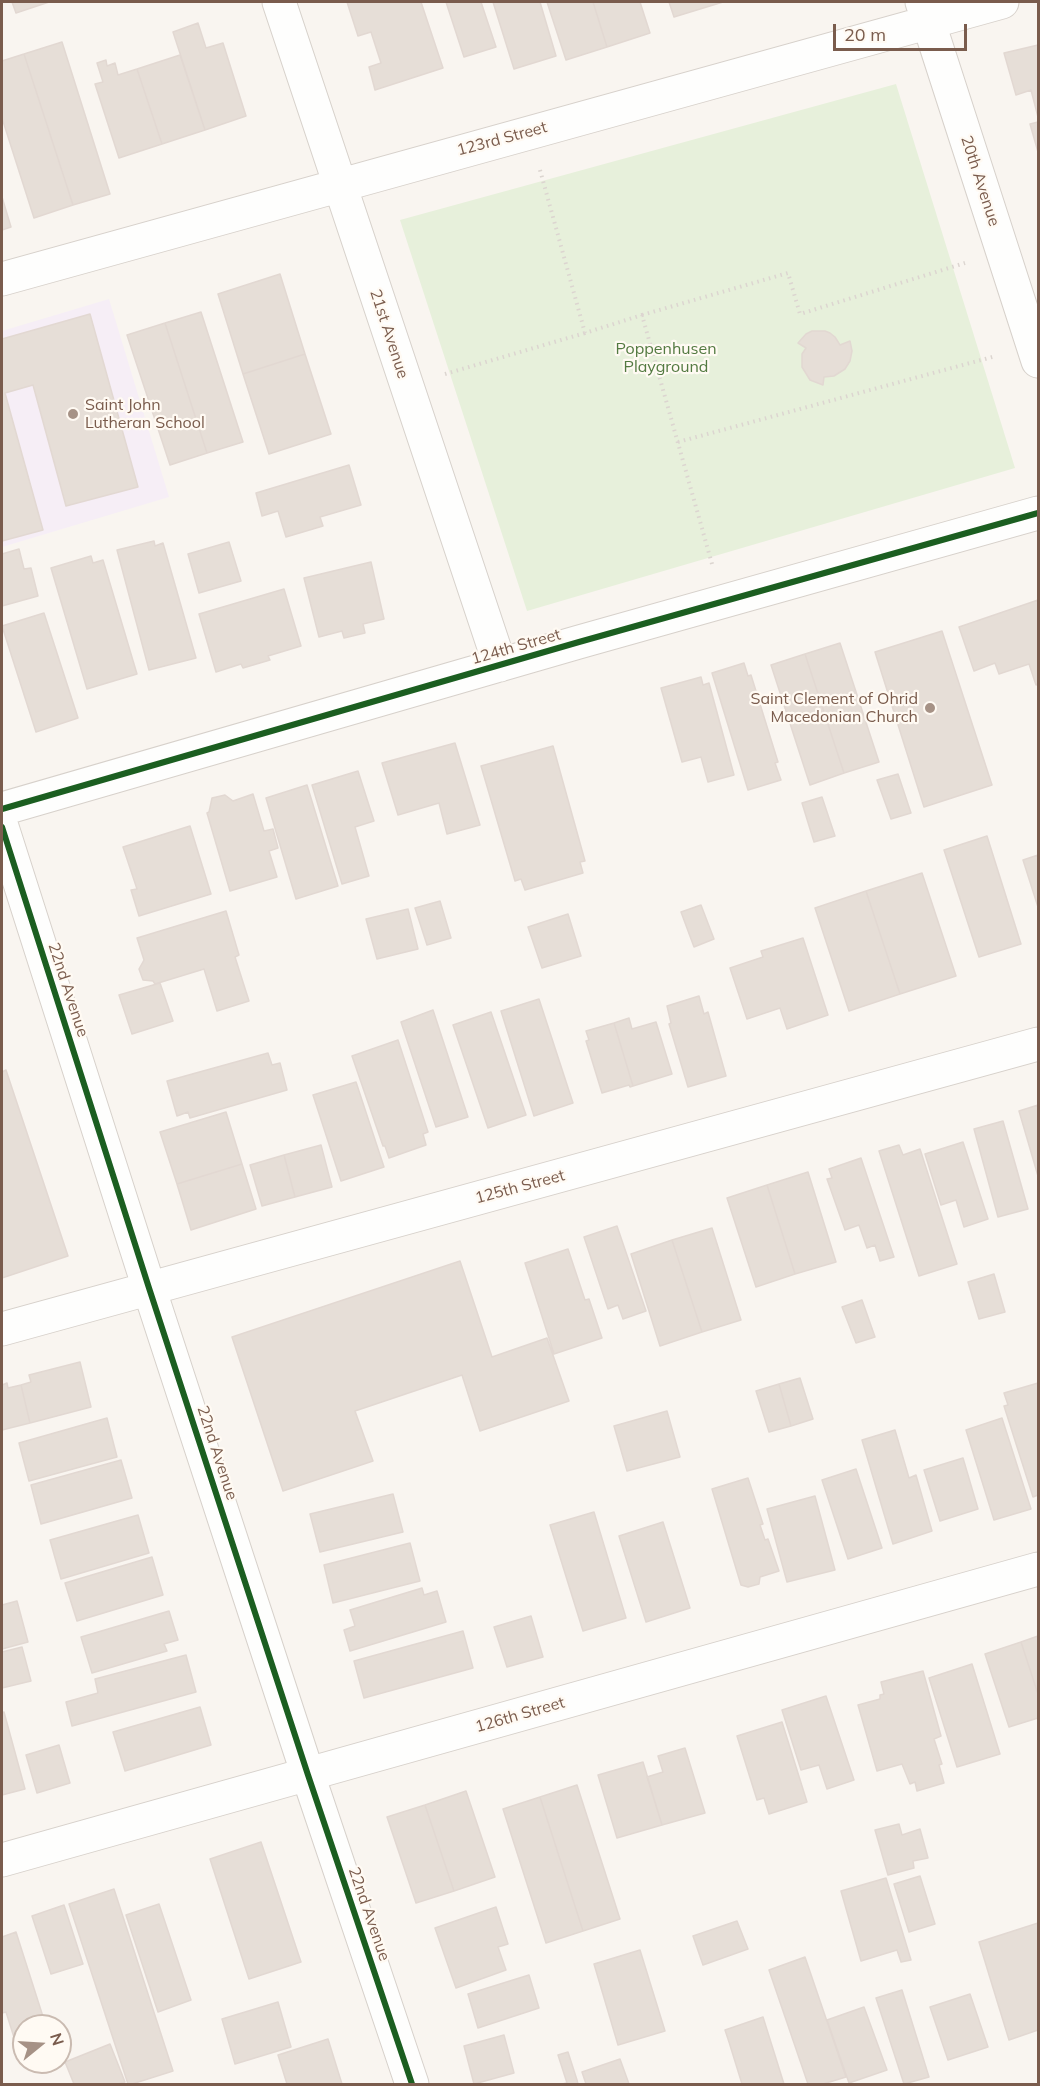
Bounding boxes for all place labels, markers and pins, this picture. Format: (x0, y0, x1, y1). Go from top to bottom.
place label: Saint John Lutheran School (85, 395, 205, 433)
marker: Saint John Lutheran School (66, 407, 80, 421)
place label: Saint Clement of Ohrid Macedonian Church (751, 689, 918, 727)
marker: Saint Clement of Ohrid Macedonian Church (923, 701, 937, 715)

